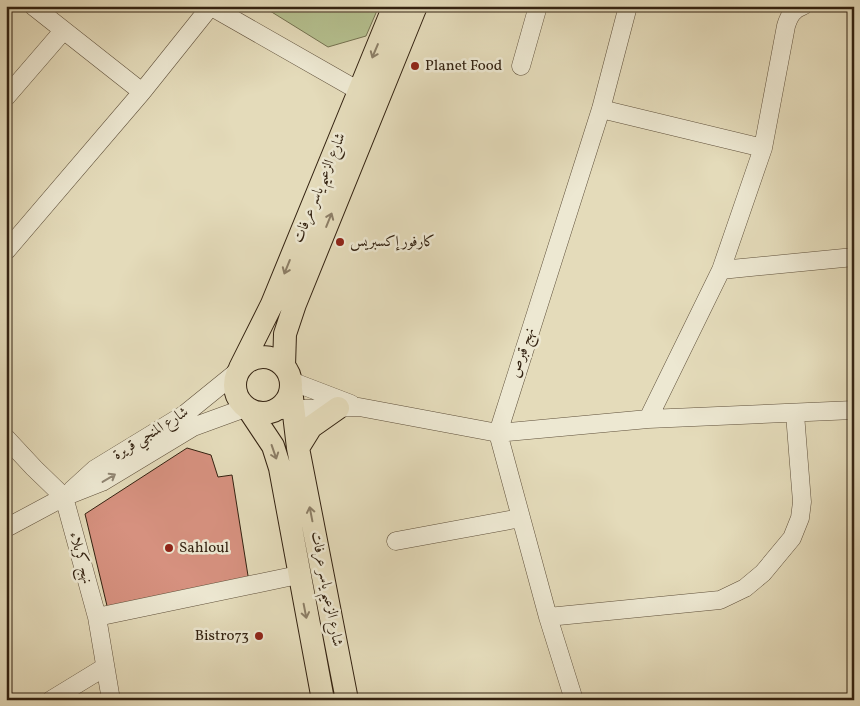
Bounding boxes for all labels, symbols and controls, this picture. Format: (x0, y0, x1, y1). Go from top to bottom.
one-way arrow (370, 43, 380, 58)
place label: Planet Food (425, 56, 502, 77)
marker: Planet Food (409, 60, 421, 72)
street label: شارع الزعيم ياسر عرفات (288, 130, 354, 247)
one-way arrow (325, 213, 334, 228)
place label: كارفور إكسبريس (350, 232, 435, 253)
marker: كارفور إكسبريس (334, 236, 346, 248)
one-way arrow (282, 259, 291, 274)
street label: نهج قبرص (505, 325, 543, 381)
street label: شارع المنجي قريرة (109, 402, 194, 467)
one-way arrow (270, 444, 279, 459)
one-way arrow (101, 472, 115, 482)
one-way arrow (306, 507, 315, 523)
street label: شارع الزعيم ياسر عرفات (302, 529, 347, 649)
street label: نهج كربلاء (61, 530, 97, 587)
place label: Sahloul (179, 538, 229, 559)
marker: Sahloul (163, 542, 175, 554)
one-way arrow (301, 603, 311, 619)
place label: Bistro73 (195, 626, 249, 647)
marker: Bistro73 (253, 630, 265, 642)

